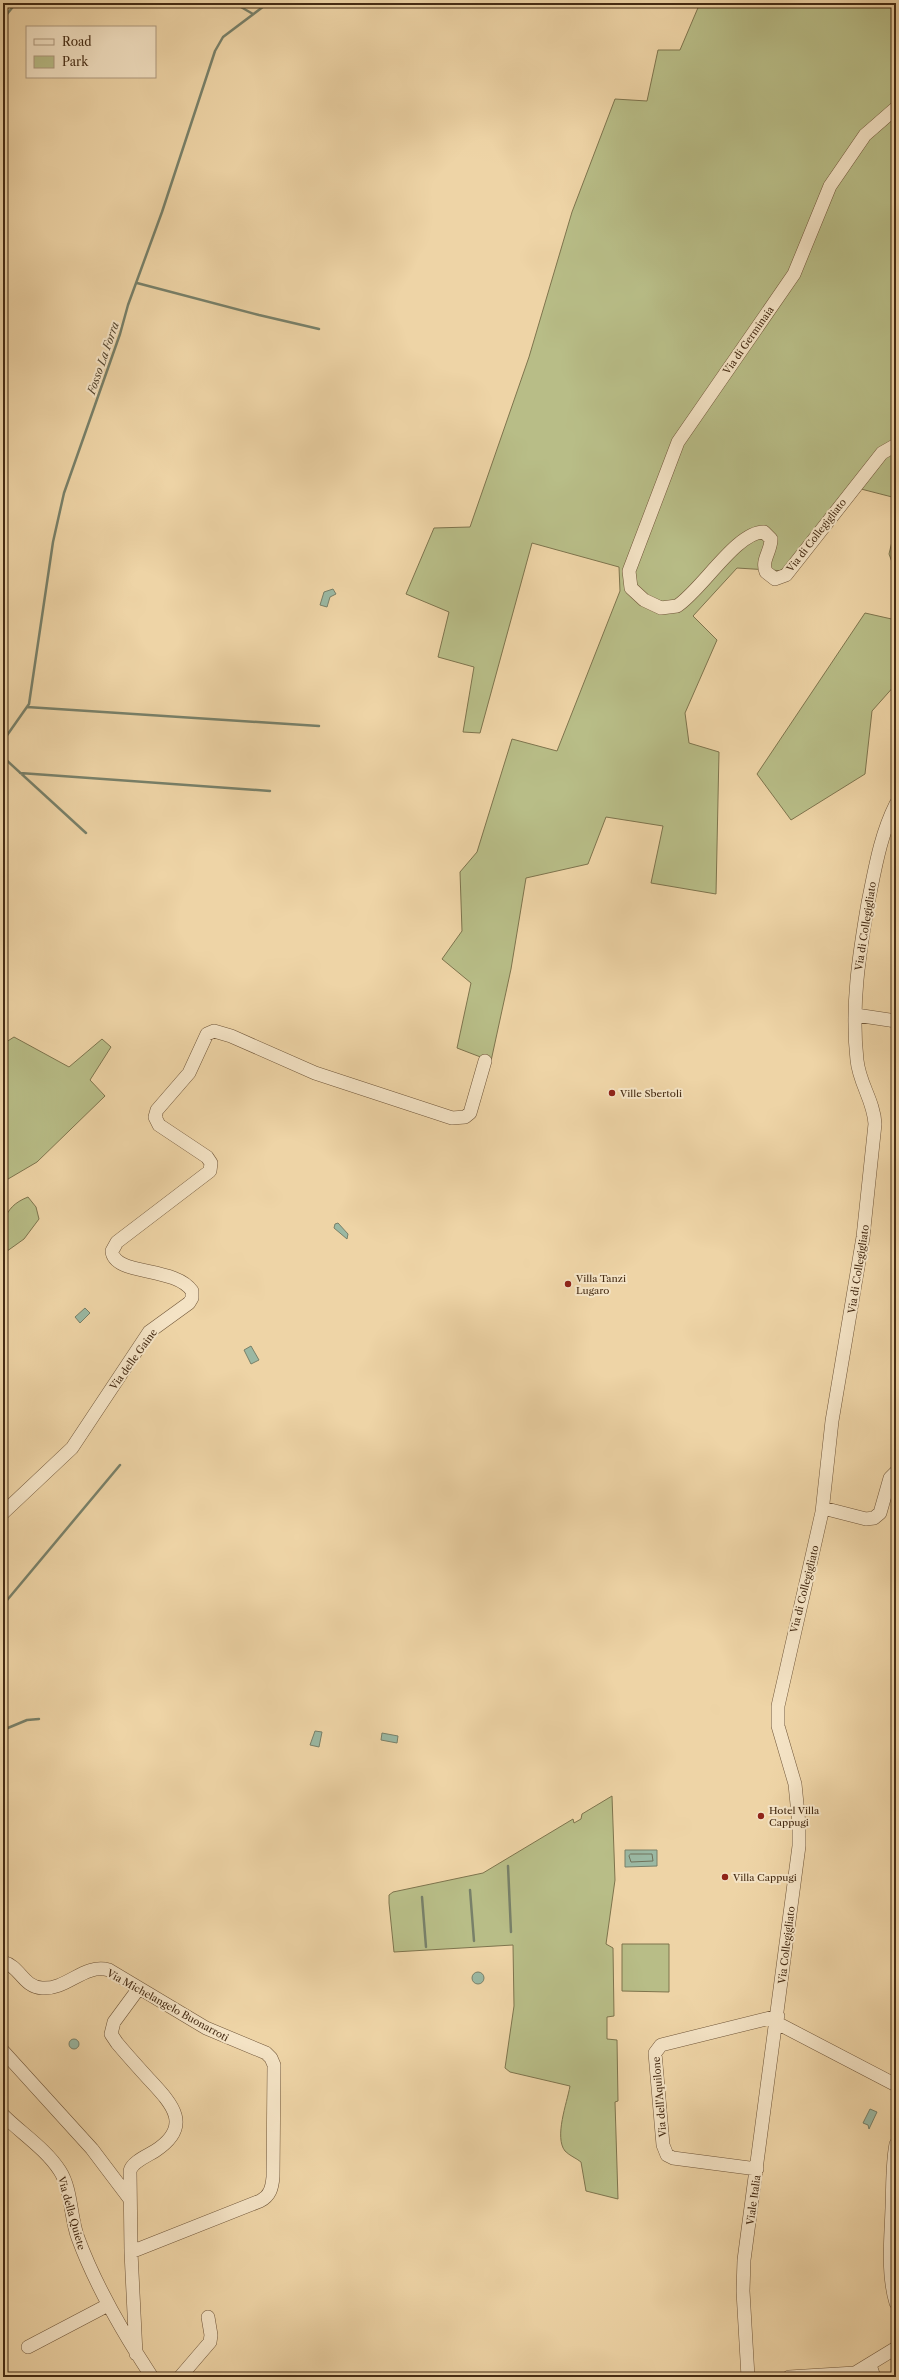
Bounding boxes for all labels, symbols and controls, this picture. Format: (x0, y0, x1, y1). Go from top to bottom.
legend (26, 26, 156, 78)
text: Road (62, 34, 92, 49)
text: Park (62, 54, 89, 69)
street label: Via di Germinaia (720, 303, 777, 378)
water label: Fosso La Forra (84, 320, 122, 397)
street label: Via di Collegigliato (783, 496, 849, 575)
street label: Via di Collegigliato (852, 881, 879, 972)
place label: Ville Sbertoli (619, 1087, 682, 1100)
marker: Ville Sbertoli (607, 1088, 617, 1098)
street label: Via di Collegigliato (845, 1224, 872, 1315)
place label: Villa Tanzi Lugaro (575, 1272, 626, 1297)
marker: Villa Tanzi Lugaro (563, 1279, 573, 1289)
street label: Via delle Gaine (106, 1326, 160, 1393)
street label: Via di Collegigliato (787, 1544, 822, 1635)
place label: Hotel Villa Cappugi (769, 1804, 820, 1829)
marker: Hotel Villa Cappugi (756, 1811, 766, 1821)
place label: Villa Cappugi (732, 1871, 797, 1884)
marker: Villa Cappugi (720, 1872, 730, 1882)
street label: Via Collegigliato (775, 1906, 798, 1986)
street label: Via Michelangelo Buonarroti (104, 1966, 231, 2044)
street label: Via dell'Aquilone (649, 2056, 670, 2139)
street label: Viale Italia (743, 2173, 764, 2227)
street label: Via della Quiete (55, 2174, 88, 2252)

